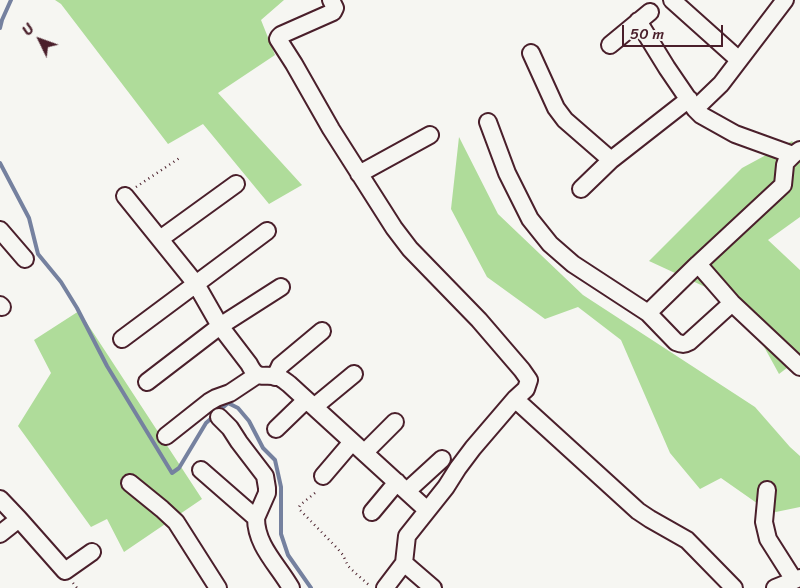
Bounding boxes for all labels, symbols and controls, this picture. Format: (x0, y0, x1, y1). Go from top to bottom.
north arrow (15, 15, 65, 65)
scale bar (625, 15, 726, 47)
text: U (16, 18, 41, 41)
text: 50 m (630, 21, 664, 47)

